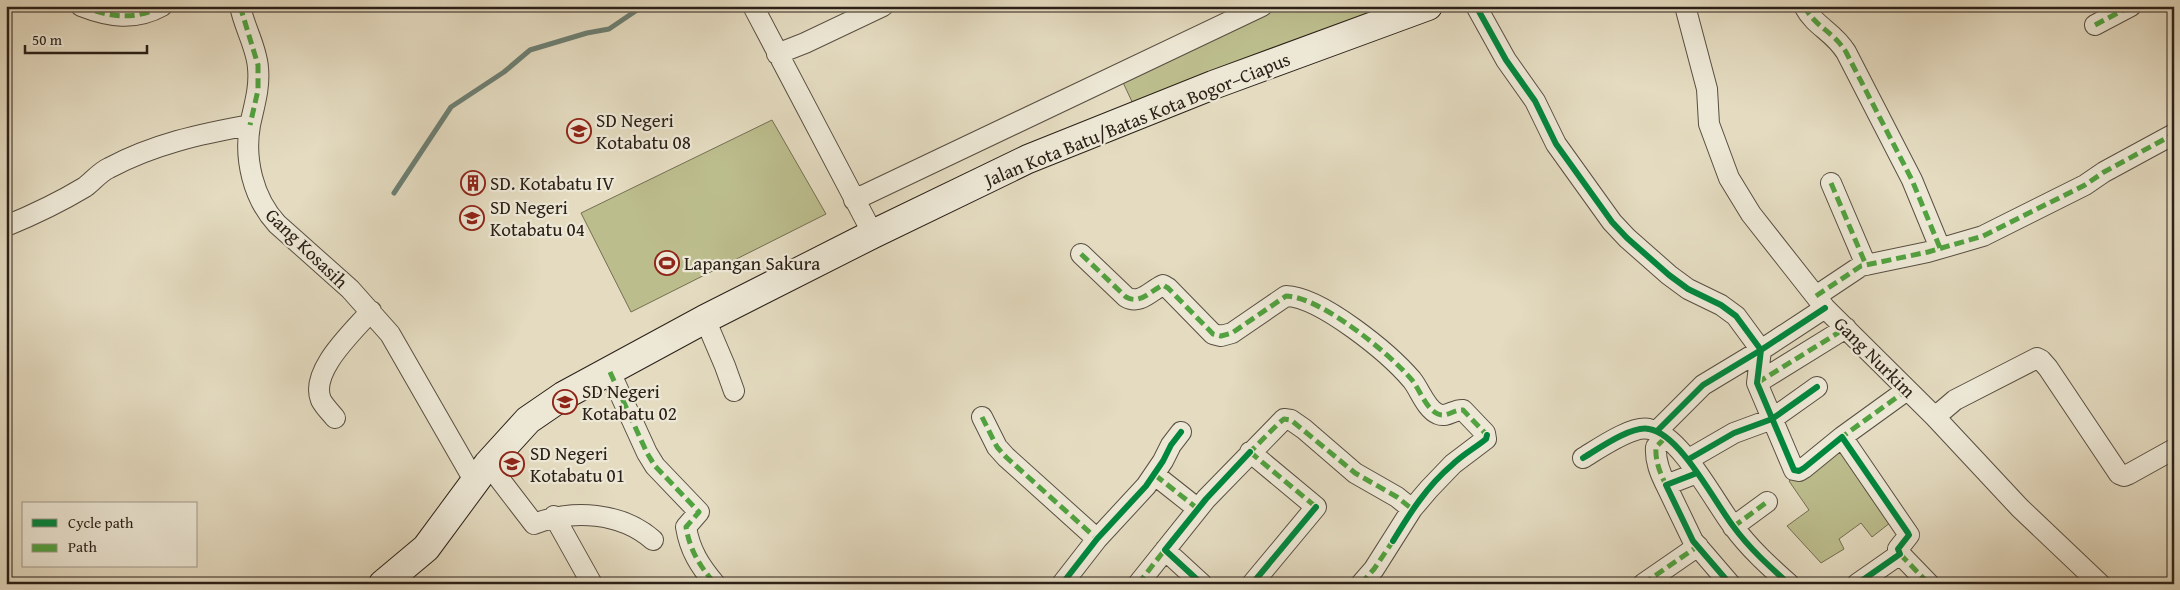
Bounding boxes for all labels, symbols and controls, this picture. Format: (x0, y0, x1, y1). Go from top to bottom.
scale bar (25, 22, 148, 54)
text: 50 m (32, 29, 63, 50)
street label: Jalan Kota Batu/Batas Kota Bogor–Ciapus (978, 45, 1294, 194)
place label: SD Negeri Kotabatu 08 (596, 106, 691, 156)
school or university icon: SD Negeri Kotabatu 08 (566, 118, 592, 144)
place label: SD. Kotabatu IV (490, 169, 615, 197)
building icon: SD. Kotabatu IV (460, 170, 486, 196)
place label: SD Negeri Kotabatu 04 (490, 193, 585, 243)
street label: Gang Kosasih (259, 201, 355, 295)
school or university icon: SD Negeri Kotabatu 04 (459, 205, 485, 231)
place label: Lapangan Sakura (684, 249, 820, 277)
sports icon: Lapangan Sakura (654, 250, 680, 276)
street label: Gang Nurkim (1828, 310, 1923, 405)
place label: SD Negeri Kotabatu 02 (582, 377, 677, 427)
school or university icon: SD Negeri Kotabatu 02 (552, 389, 578, 415)
place label: SD Negeri Kotabatu 01 (530, 439, 625, 489)
school or university icon: SD Negeri Kotabatu 01 (499, 451, 525, 477)
legend (22, 502, 198, 568)
text: Cycle path (68, 512, 134, 533)
text: Path (68, 536, 97, 557)

